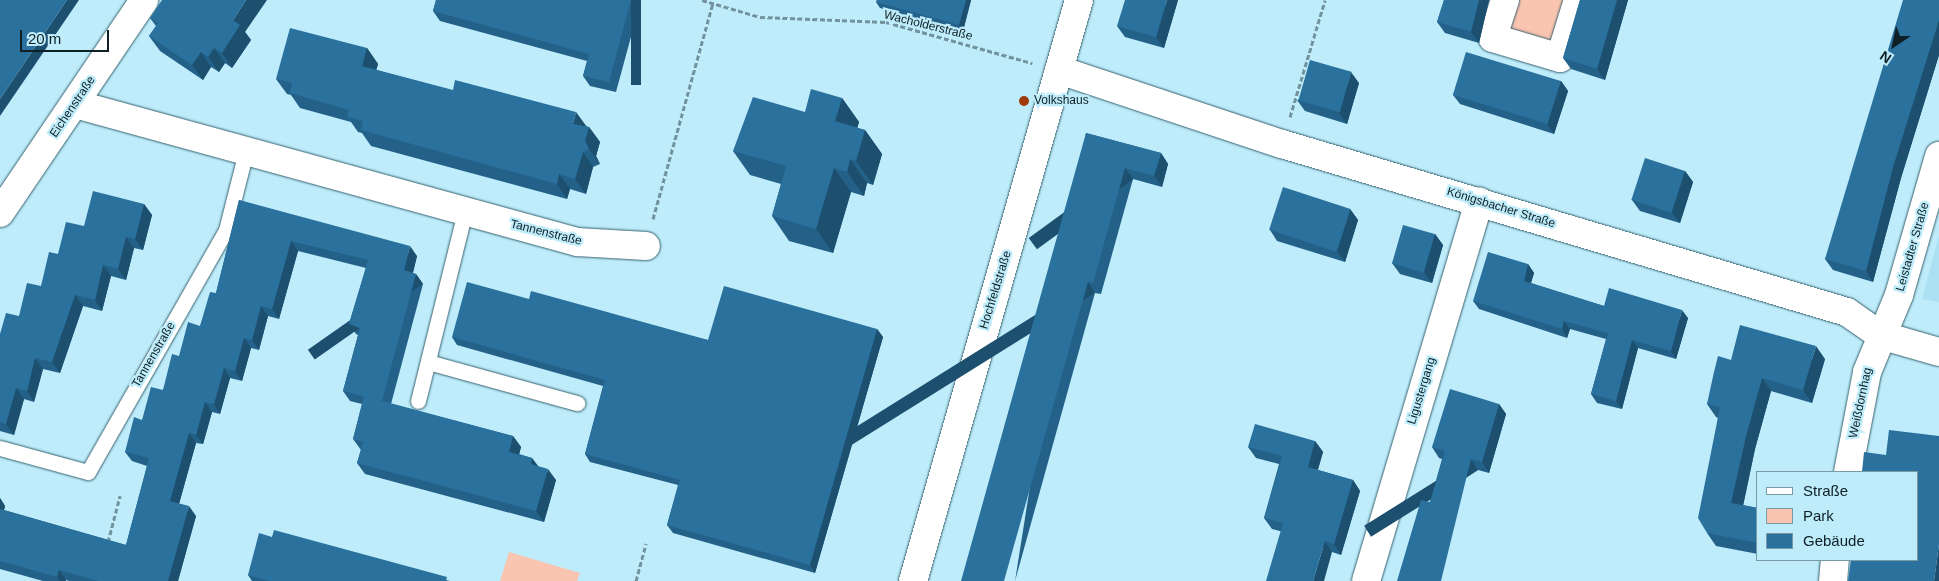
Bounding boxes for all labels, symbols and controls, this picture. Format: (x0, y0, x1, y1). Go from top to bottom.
street label: Wacholderstraße (882, 8, 974, 44)
scale bar (22, 20, 111, 52)
north arrow (1869, 20, 1919, 70)
text: 20 m (28, 30, 61, 47)
text: N (1877, 48, 1894, 67)
street label: Eichenstraße (47, 74, 99, 140)
place label: Volkshaus (1034, 94, 1089, 108)
marker: Volkshaus (1018, 95, 1030, 107)
street label: Königsbacher Straße (1445, 185, 1557, 231)
street label: Leistadter Straße (1893, 201, 1933, 293)
street label: Tannenstraße (509, 217, 583, 249)
street label: Hochfeldstraße (977, 249, 1015, 331)
street label: Tannenstraße (129, 320, 179, 390)
street label: Ligustergang (1405, 356, 1439, 426)
street label: Weißdornhag (1846, 366, 1876, 440)
legend (1756, 471, 1919, 561)
text: Straße (1803, 482, 1848, 499)
text: Park (1803, 507, 1834, 524)
text: Gebäude (1803, 532, 1865, 549)

